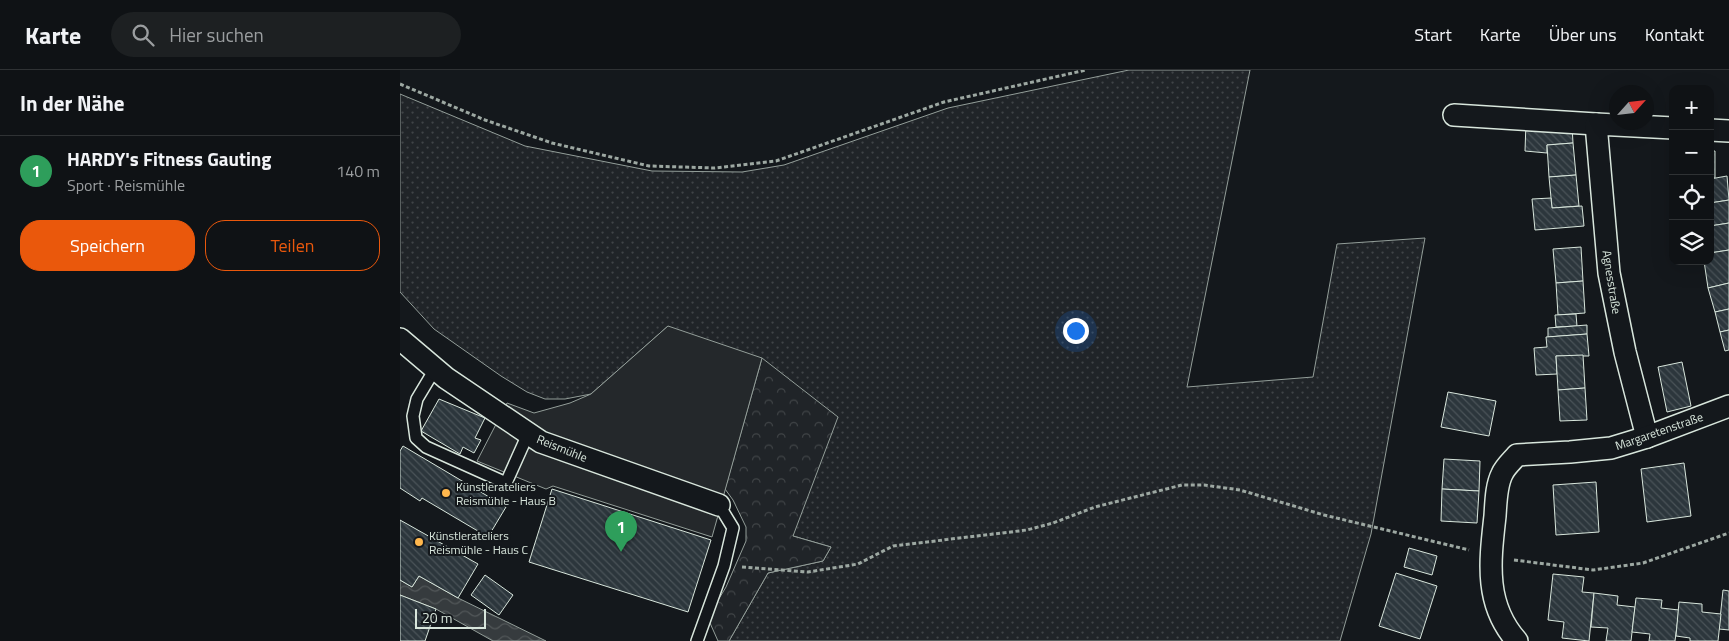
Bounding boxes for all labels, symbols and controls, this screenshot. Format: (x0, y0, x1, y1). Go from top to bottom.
search box (111, 12, 461, 57)
text: Karte (25, 17, 81, 53)
text: Hier suchen (169, 20, 264, 49)
icon: search (129, 21, 157, 49)
text: Start (1414, 21, 1452, 48)
text: Karte (1480, 21, 1521, 48)
text: Über uns (1549, 21, 1617, 48)
text: Kontakt (1645, 21, 1704, 48)
north arrow (1609, 85, 1654, 130)
map controls (1669, 85, 1714, 265)
button: + (1669, 85, 1714, 130)
text: In der Nähe (20, 87, 125, 119)
button: − (1669, 130, 1714, 175)
text: HARDY's Fitness Gauting (67, 144, 272, 173)
text: 1 (32, 159, 40, 183)
text: 140 m (336, 159, 380, 183)
text: Sport · Reismühle (67, 173, 185, 197)
button: locate (1669, 175, 1714, 220)
button: Speichern (20, 220, 195, 271)
button: Teilen (205, 220, 380, 271)
button: layers (1669, 220, 1714, 265)
street label: Agnesstraße (1598, 249, 1626, 315)
your location (1063, 318, 1089, 344)
street label: Margaretenstraße (1612, 407, 1706, 455)
street label: Reismühle (534, 429, 590, 467)
place label: Künstlerateliers Reismühle - Haus B (456, 477, 556, 510)
marker: Künstlerateliers Reismühle - Haus B (440, 487, 452, 499)
pin: 1 (605, 511, 637, 552)
place label: Künstlerateliers Reismühle - Haus C (429, 526, 528, 559)
marker: Künstlerateliers Reismühle - Haus C (413, 536, 425, 548)
scale bar (415, 606, 486, 629)
text: 20 m (422, 607, 452, 628)

